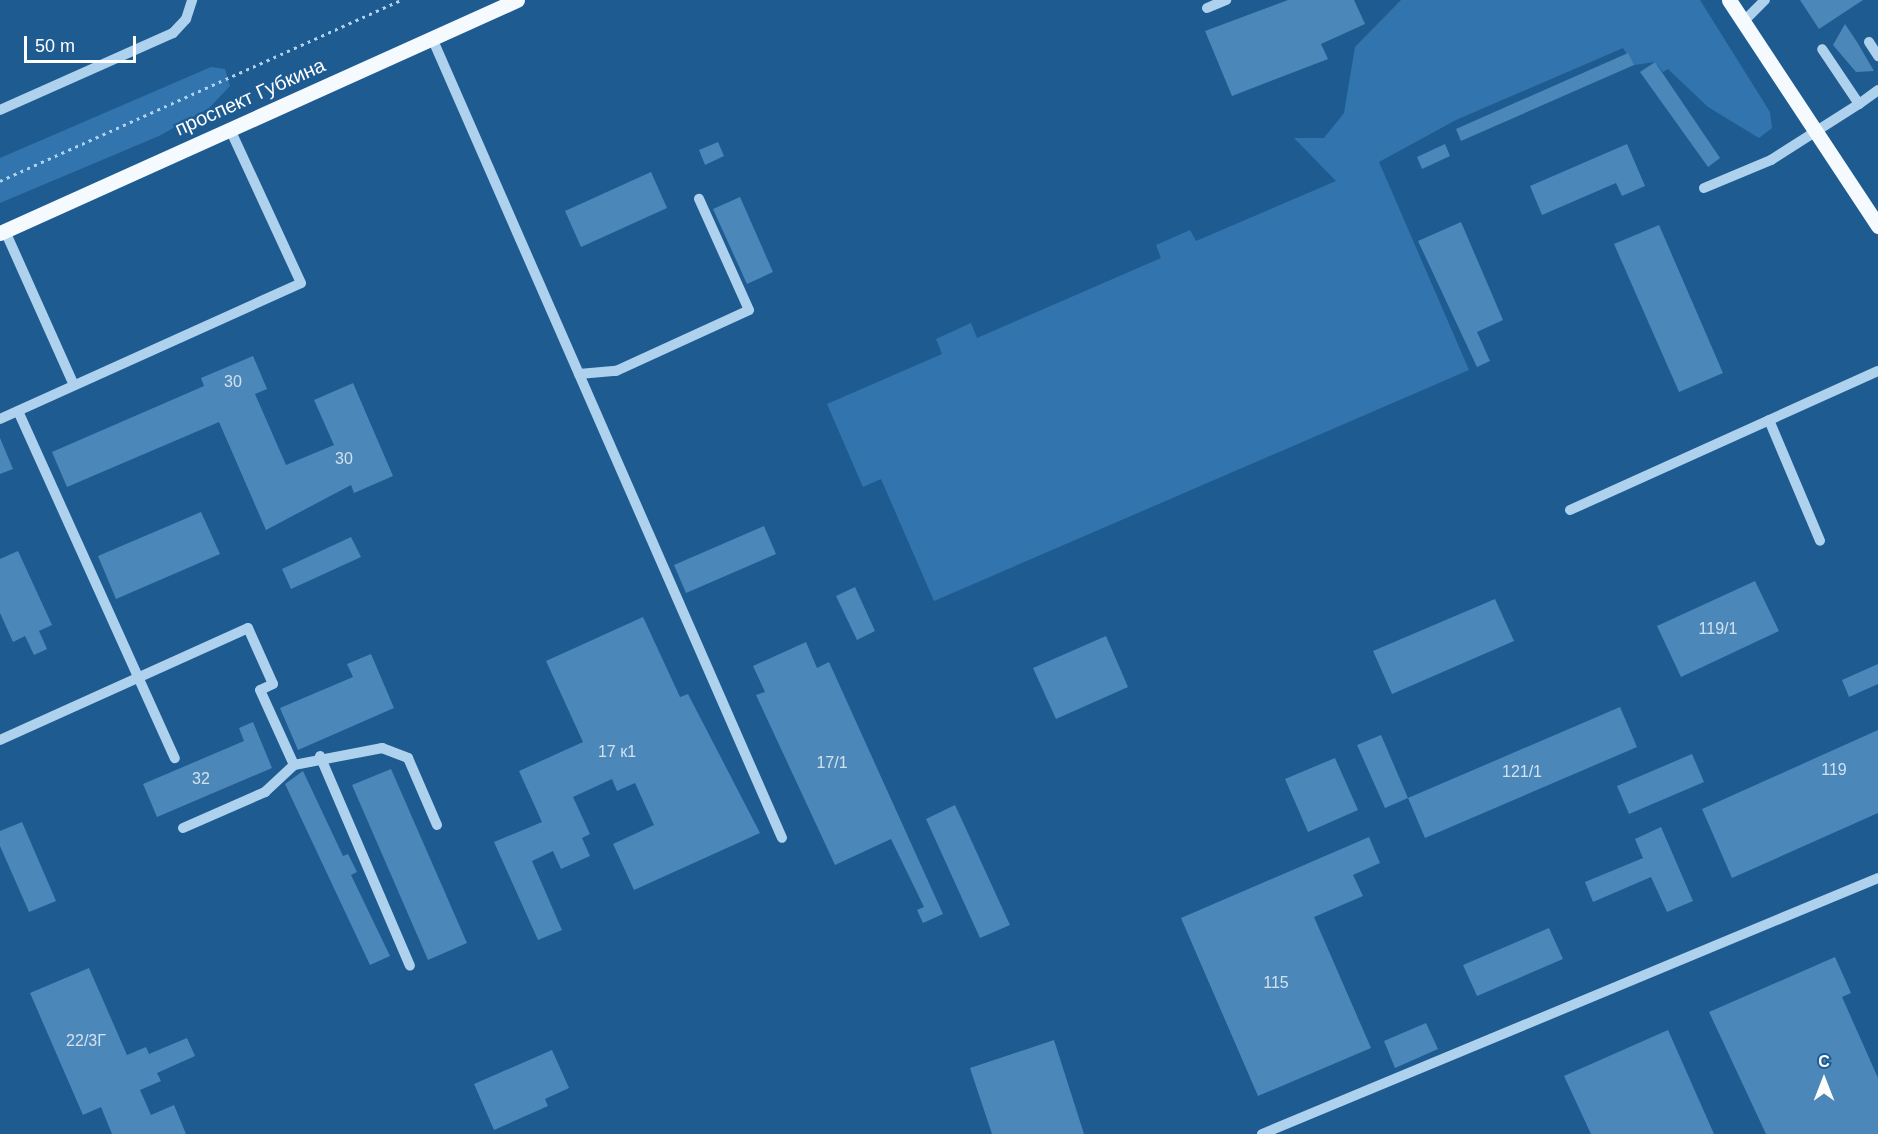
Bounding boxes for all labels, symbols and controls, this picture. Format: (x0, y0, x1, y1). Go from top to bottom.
scale bar (27, 24, 140, 62)
text: 50 m (35, 36, 75, 56)
street label: проспект Губкина (171, 53, 329, 141)
house number: 30 (224, 372, 242, 392)
house number: 30 (335, 449, 353, 469)
house number: 119/1 (1699, 619, 1737, 639)
house number: 17 к1 (598, 742, 636, 762)
house number: 17/1 (816, 753, 848, 773)
house number: 119 (1821, 760, 1847, 780)
house number: 121/1 (1502, 762, 1542, 782)
house number: 32 (192, 769, 210, 789)
house number: 115 (1263, 973, 1289, 993)
house number: 22/3Г (66, 1031, 106, 1051)
north arrow (1794, 1050, 1854, 1110)
text: С (1818, 1053, 1830, 1070)

